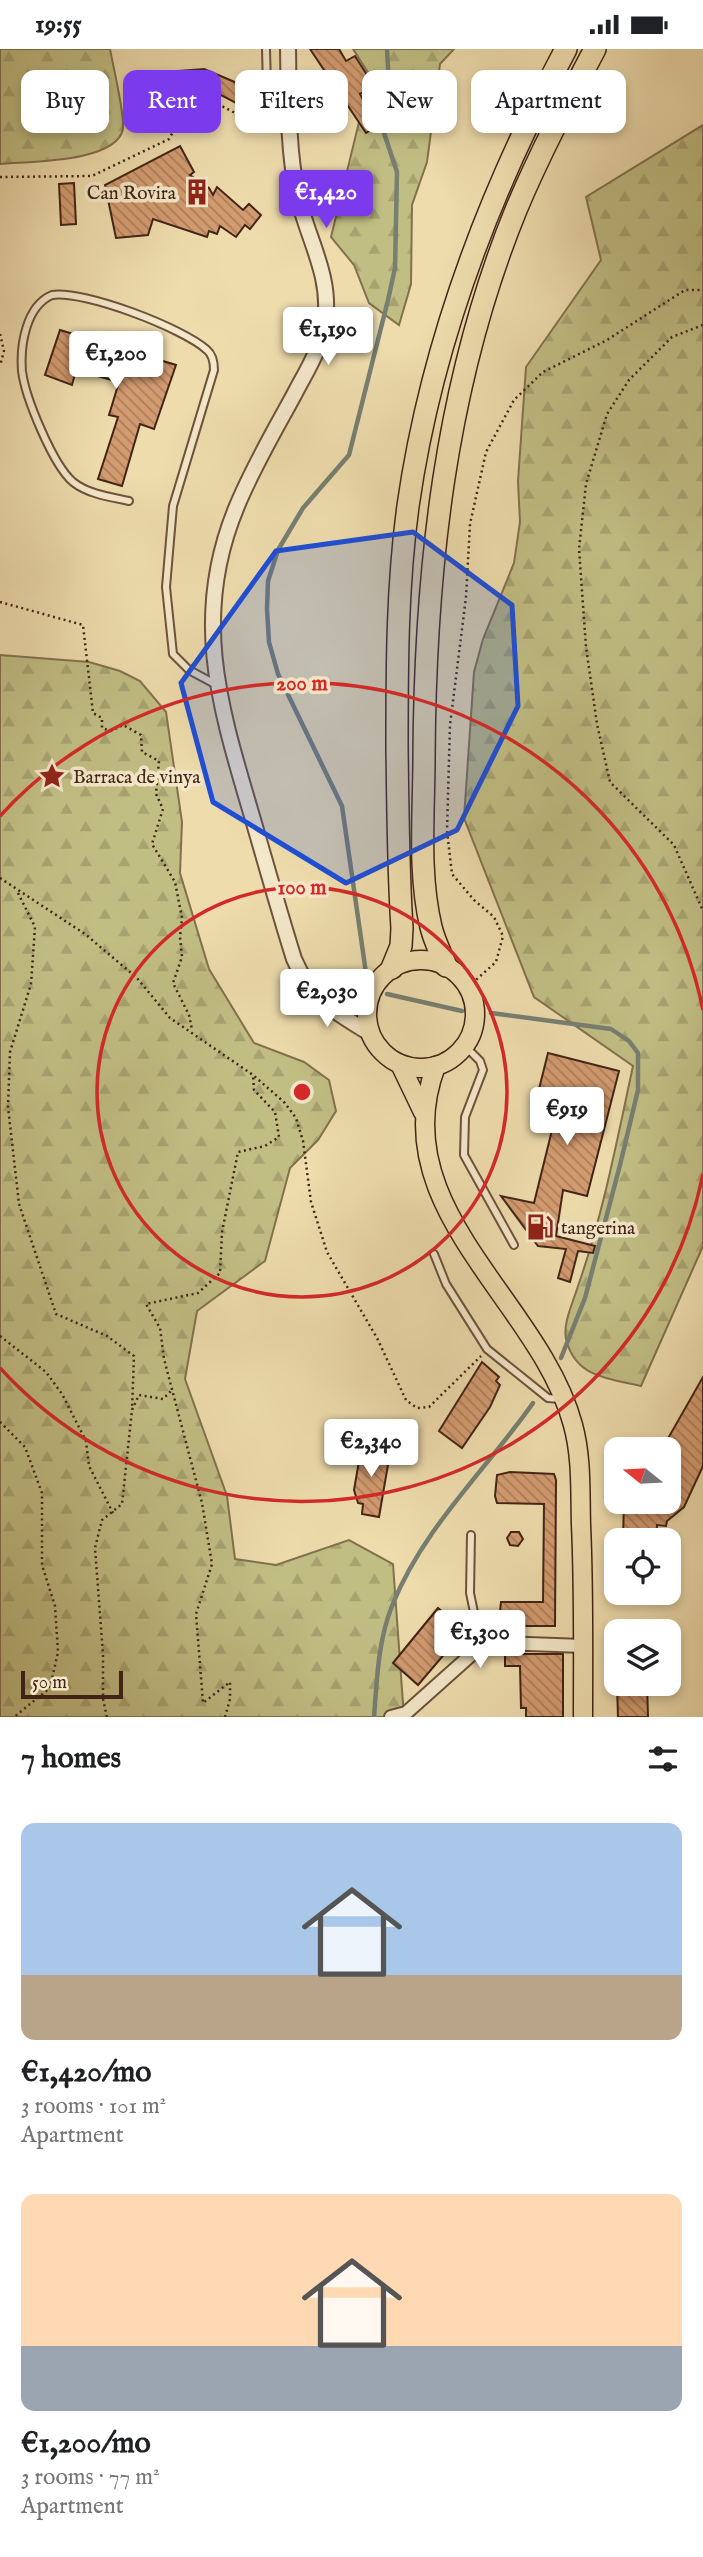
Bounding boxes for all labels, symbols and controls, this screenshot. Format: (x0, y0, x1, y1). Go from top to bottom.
text: 19:55 (35, 8, 82, 41)
chip: Buy (21, 70, 109, 133)
chip: Rent (123, 70, 221, 133)
chip: Filters (235, 70, 348, 133)
chip: New (362, 70, 457, 133)
chip: Apartment (471, 70, 626, 133)
pin: €1,420 (269, 171, 383, 230)
building icon: Can Rovira (182, 177, 212, 207)
text: €1,420 (295, 178, 357, 207)
place label: Can Rovira (87, 182, 177, 206)
pin: €1,190 (271, 307, 385, 367)
text: €1,190 (299, 315, 357, 344)
pin: €1,200 (59, 331, 173, 391)
text: €1,200 (85, 339, 147, 368)
text: 200 m (276, 671, 328, 698)
place icon: Barraca de vinya (37, 761, 67, 791)
place label: Barraca de vinya (73, 766, 201, 790)
text: 100 m (277, 875, 327, 902)
pin: €2,030 (270, 969, 384, 1029)
text: €2,030 (296, 977, 358, 1006)
centre of rings (290, 1080, 314, 1104)
pin: €919 (526, 1087, 608, 1147)
text: €919 (546, 1095, 588, 1124)
fuel station icon: tangerina (525, 1212, 555, 1242)
place label: tangerina (561, 1217, 636, 1241)
pin: €2,340 (314, 1419, 428, 1479)
text: €2,340 (340, 1427, 402, 1456)
north arrow (604, 1437, 681, 1514)
map controls (604, 1437, 681, 1696)
button: locate (604, 1528, 681, 1605)
pin: €1,300 (423, 1611, 537, 1670)
text: €1,300 (450, 1618, 510, 1647)
button: layers (604, 1619, 681, 1696)
scale bar (21, 1668, 122, 1700)
text: 50 m (32, 1671, 67, 1695)
text: 7 homes (21, 1740, 121, 1778)
icon: filters (644, 1740, 682, 1778)
icon: home (289, 1869, 415, 1995)
text: €1,420/mo (21, 2054, 151, 2092)
text: 3 rooms · 101 m² (21, 2092, 166, 2121)
text: Apartment (21, 2121, 124, 2150)
icon: home (289, 2240, 415, 2366)
text: €1,200/mo (21, 2425, 151, 2463)
text: 3 rooms · 77 m² (21, 2463, 160, 2492)
text: Apartment (21, 2492, 124, 2521)

